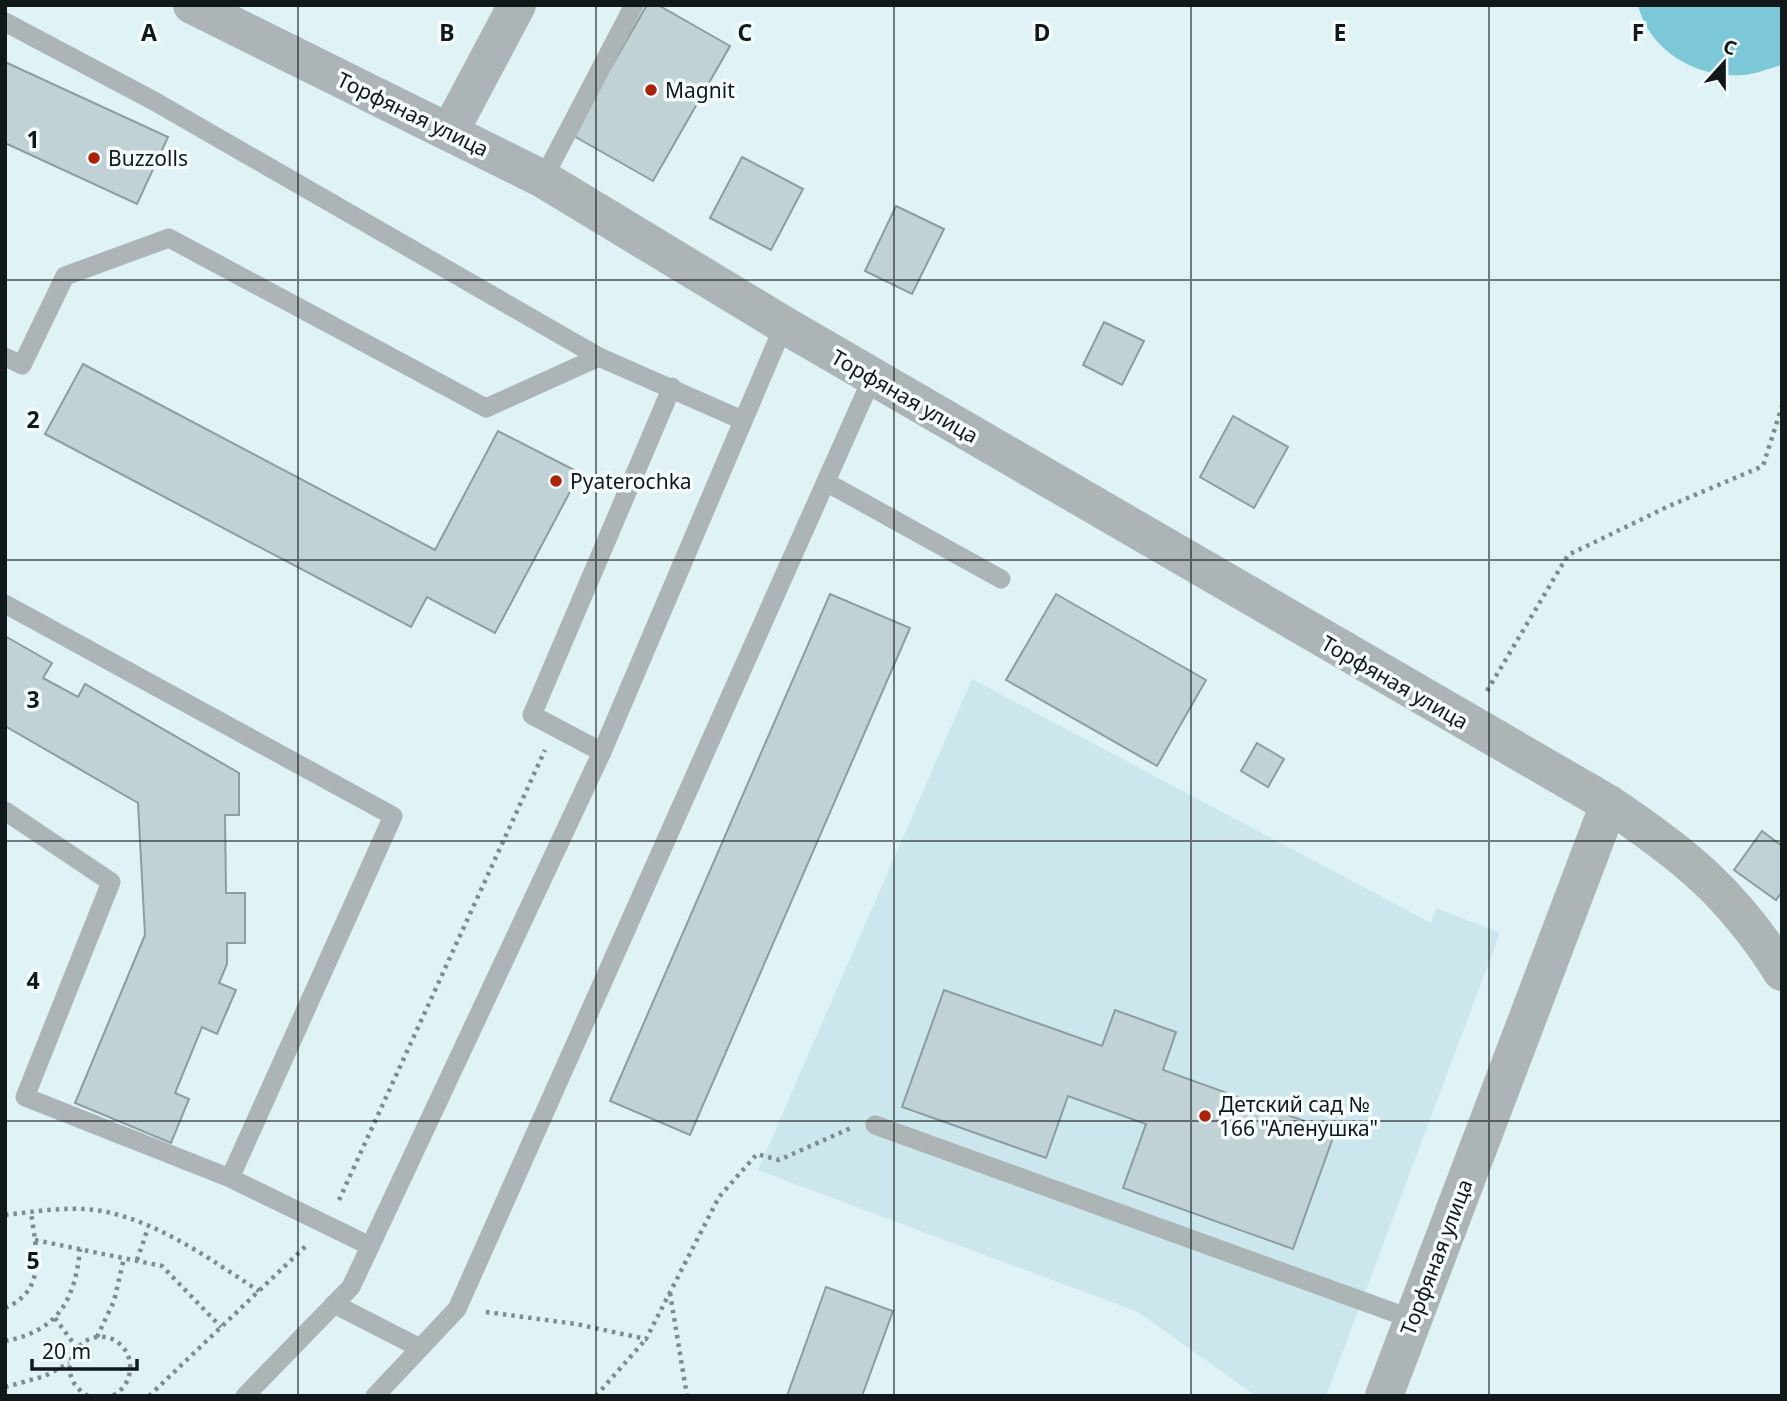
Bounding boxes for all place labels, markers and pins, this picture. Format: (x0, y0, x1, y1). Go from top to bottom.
place label: Magnit (665, 76, 735, 104)
marker: Magnit (643, 82, 659, 98)
place label: Buzzolls (108, 144, 188, 172)
marker: Buzzolls (86, 150, 102, 166)
place label: Pyaterochka (570, 467, 692, 495)
marker: Pyaterochka (548, 473, 564, 489)
place label: Детский сад № 166 "Аленушка" (1219, 1090, 1378, 1142)
marker: Детский сад № 166 "Аленушка" (1197, 1108, 1213, 1124)

